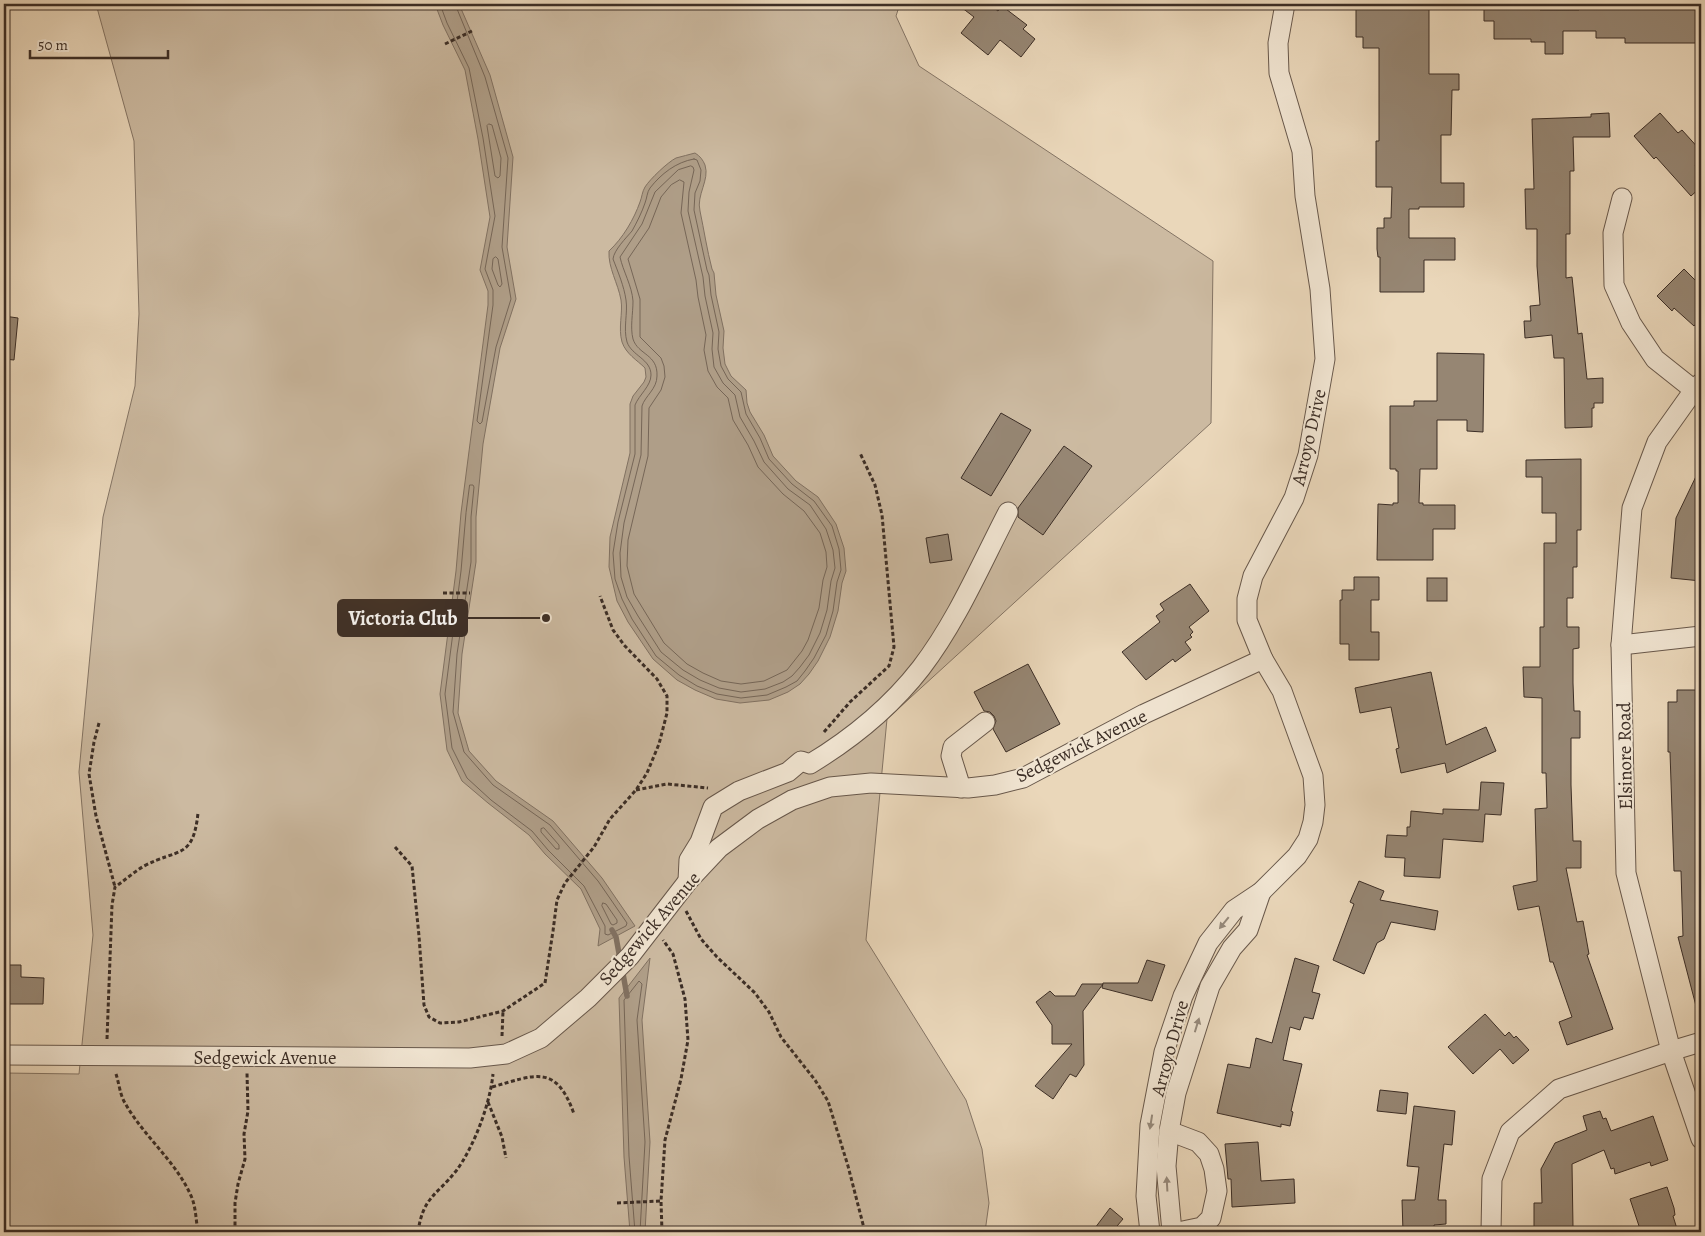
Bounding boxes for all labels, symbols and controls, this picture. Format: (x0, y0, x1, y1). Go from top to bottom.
scale bar (30, 28, 168, 60)
text: 50 m (38, 35, 68, 55)
street label: Arroyo Drive (1285, 386, 1333, 489)
callout: Victoria Club (338, 600, 467, 636)
text: Victoria Club (348, 605, 457, 632)
street label: Elsinore Road (1611, 701, 1639, 810)
street label: Sedgewick Avenue (1011, 703, 1151, 789)
street label: Sedgewick Avenue (593, 866, 706, 991)
one-way arrow (1218, 916, 1229, 929)
street label: Arroyo Drive (1144, 997, 1195, 1100)
one-way arrow (1193, 1018, 1201, 1033)
street label: Sedgewick Avenue (193, 1045, 337, 1071)
one-way arrow (1146, 1114, 1154, 1130)
one-way arrow (1163, 1175, 1171, 1191)

